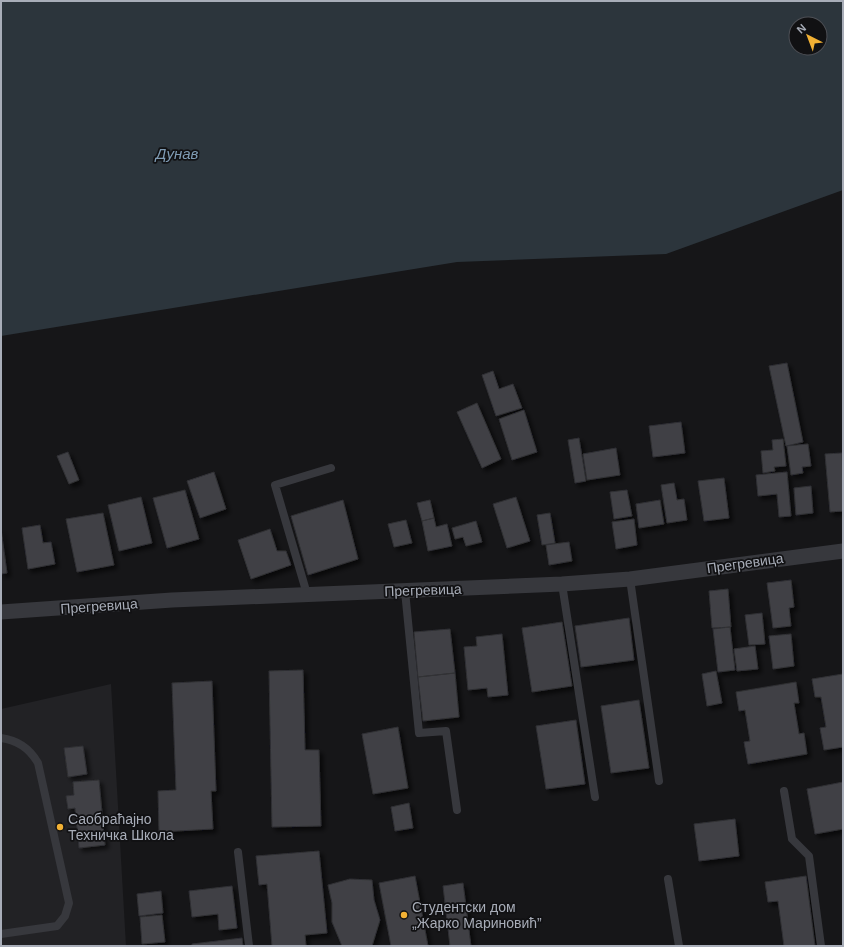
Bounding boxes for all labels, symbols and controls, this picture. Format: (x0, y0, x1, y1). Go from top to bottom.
north arrow (788, 16, 828, 56)
text: N (794, 21, 808, 36)
water label: Дунав (154, 145, 198, 162)
street label: Прегревица (706, 550, 785, 576)
street label: Прегревица (384, 581, 462, 599)
street label: Прегревица (60, 595, 138, 617)
place label: Саобраћајно Техничка Школа (68, 811, 174, 843)
marker: Саобраћајно Техничка Школа (55, 822, 65, 832)
place label: Студентски дом „Жарко Мариновић” (412, 899, 542, 931)
marker: Студентски дом „Жарко Мариновић” (399, 910, 409, 920)

